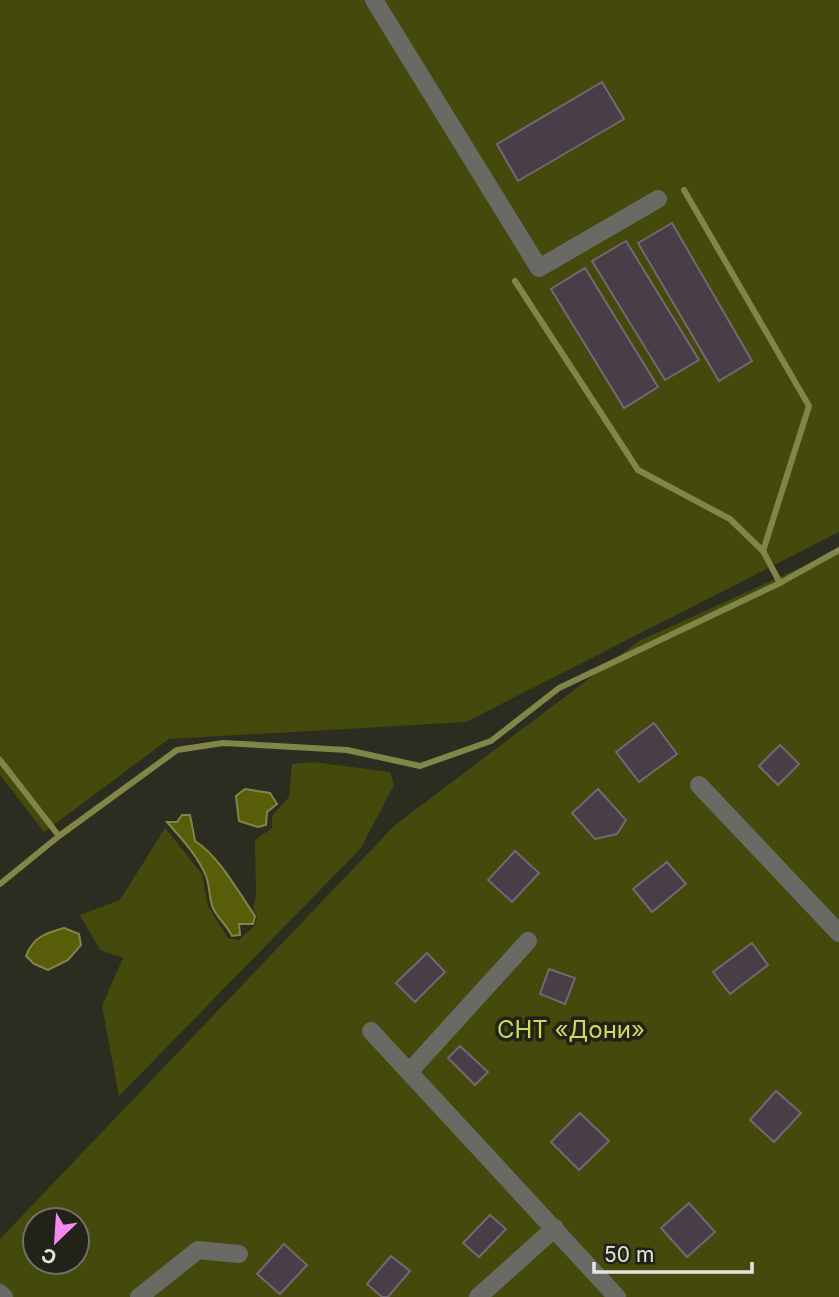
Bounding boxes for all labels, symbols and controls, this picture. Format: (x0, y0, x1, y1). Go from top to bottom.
park label: СНТ «Дони» (497, 1015, 645, 1044)
north arrow (21, 1206, 91, 1276)
scale bar (594, 1230, 752, 1274)
text: 50 m (604, 1242, 654, 1267)
text: С (38, 1243, 60, 1269)

